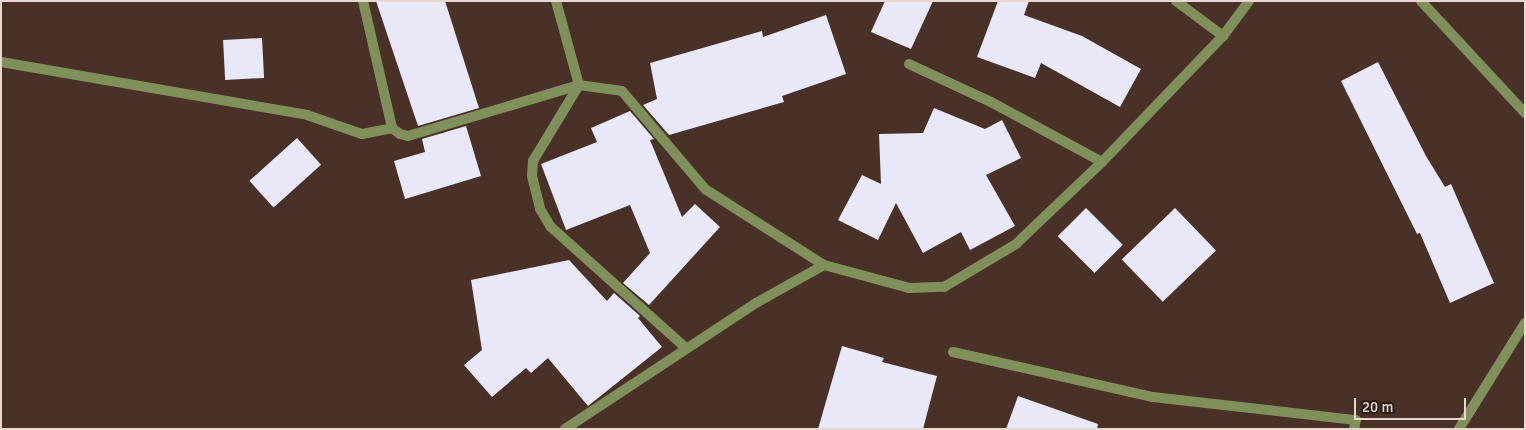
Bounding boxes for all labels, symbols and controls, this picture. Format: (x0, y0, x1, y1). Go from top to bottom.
scale bar (1356, 388, 1468, 420)
text: 20 m (1362, 398, 1393, 416)

